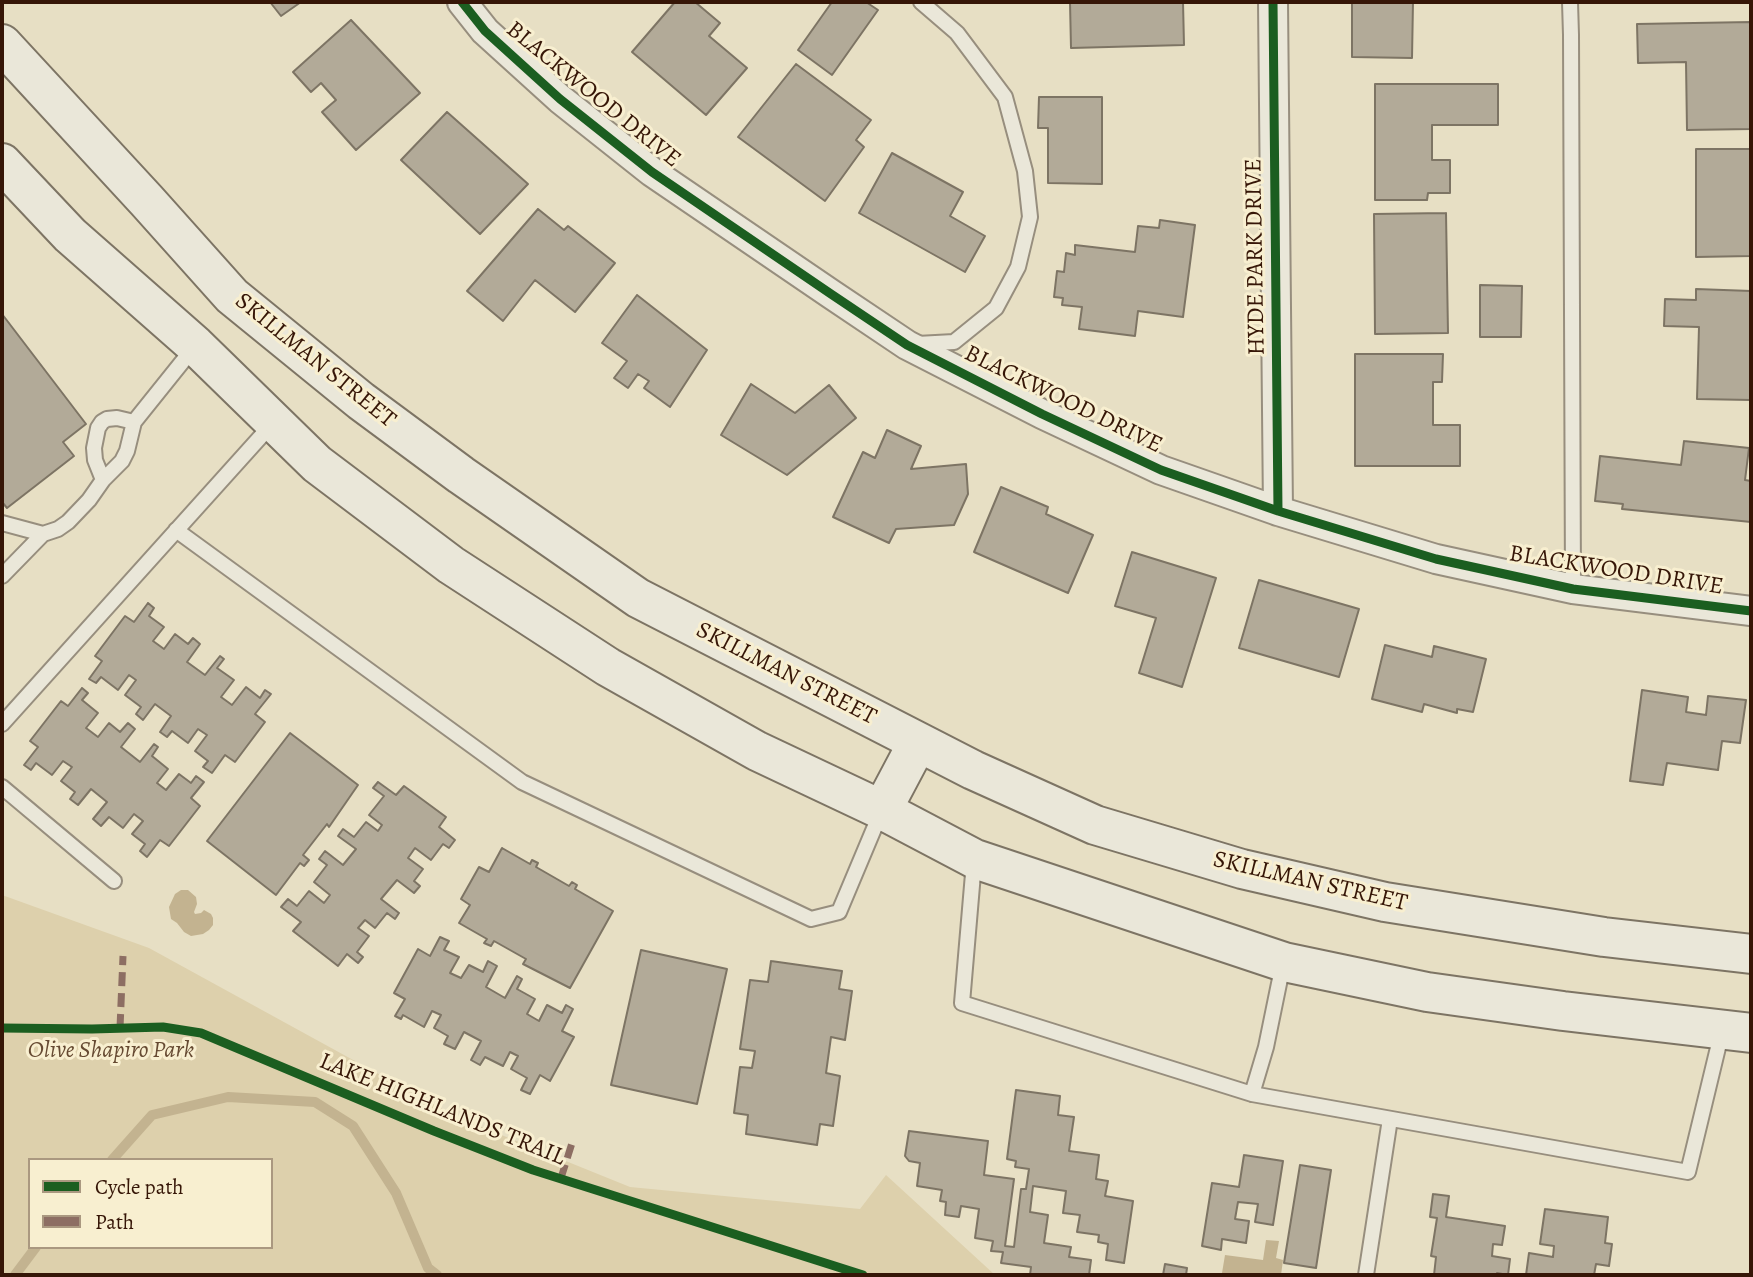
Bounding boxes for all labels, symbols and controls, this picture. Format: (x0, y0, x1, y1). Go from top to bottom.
street label: BLACKWOOD DRIVE (500, 16, 686, 174)
street label: HYDE PARK DRIVE (1240, 158, 1272, 356)
street label: SKILLMAN STREET (229, 287, 401, 435)
street label: BLACKWOOD DRIVE (959, 340, 1167, 460)
street label: BLACKWOOD DRIVE (1507, 540, 1725, 602)
street label: SKILLMAN STREET (691, 616, 881, 732)
street label: SKILLMAN STREET (1210, 846, 1410, 918)
park label: Olive Shapiro Park (28, 1037, 194, 1065)
street label: LAKE HIGHLANDS TRAIL (315, 1047, 569, 1173)
legend (28, 1158, 273, 1249)
text: Cycle path (95, 1173, 184, 1201)
text: Path (95, 1208, 134, 1236)

